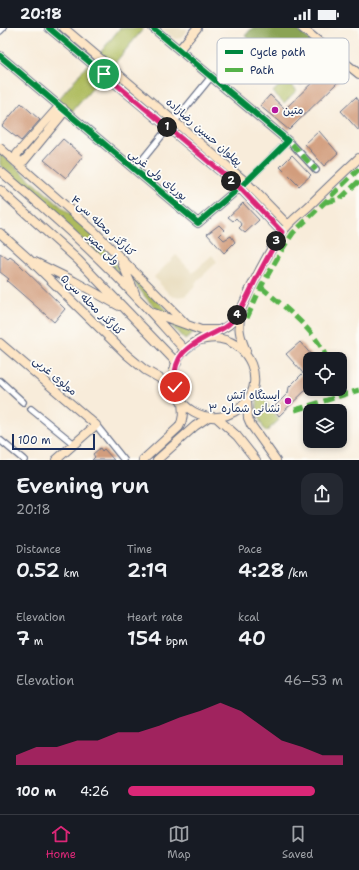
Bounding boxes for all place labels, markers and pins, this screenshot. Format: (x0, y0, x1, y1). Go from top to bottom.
pin (87, 57, 121, 91)
place label: متین (283, 103, 303, 118)
marker: متین (270, 105, 280, 115)
pin: 1 (157, 117, 177, 137)
pin: 2 (221, 171, 241, 191)
pin: 3 (266, 231, 286, 251)
pin: 4 (227, 305, 247, 325)
pin (158, 370, 192, 404)
place label: ایستگاه آتش نشانی شماره ۳ (209, 388, 280, 416)
marker: ایستگاه آتش نشانی شماره ۳ (283, 396, 293, 406)

